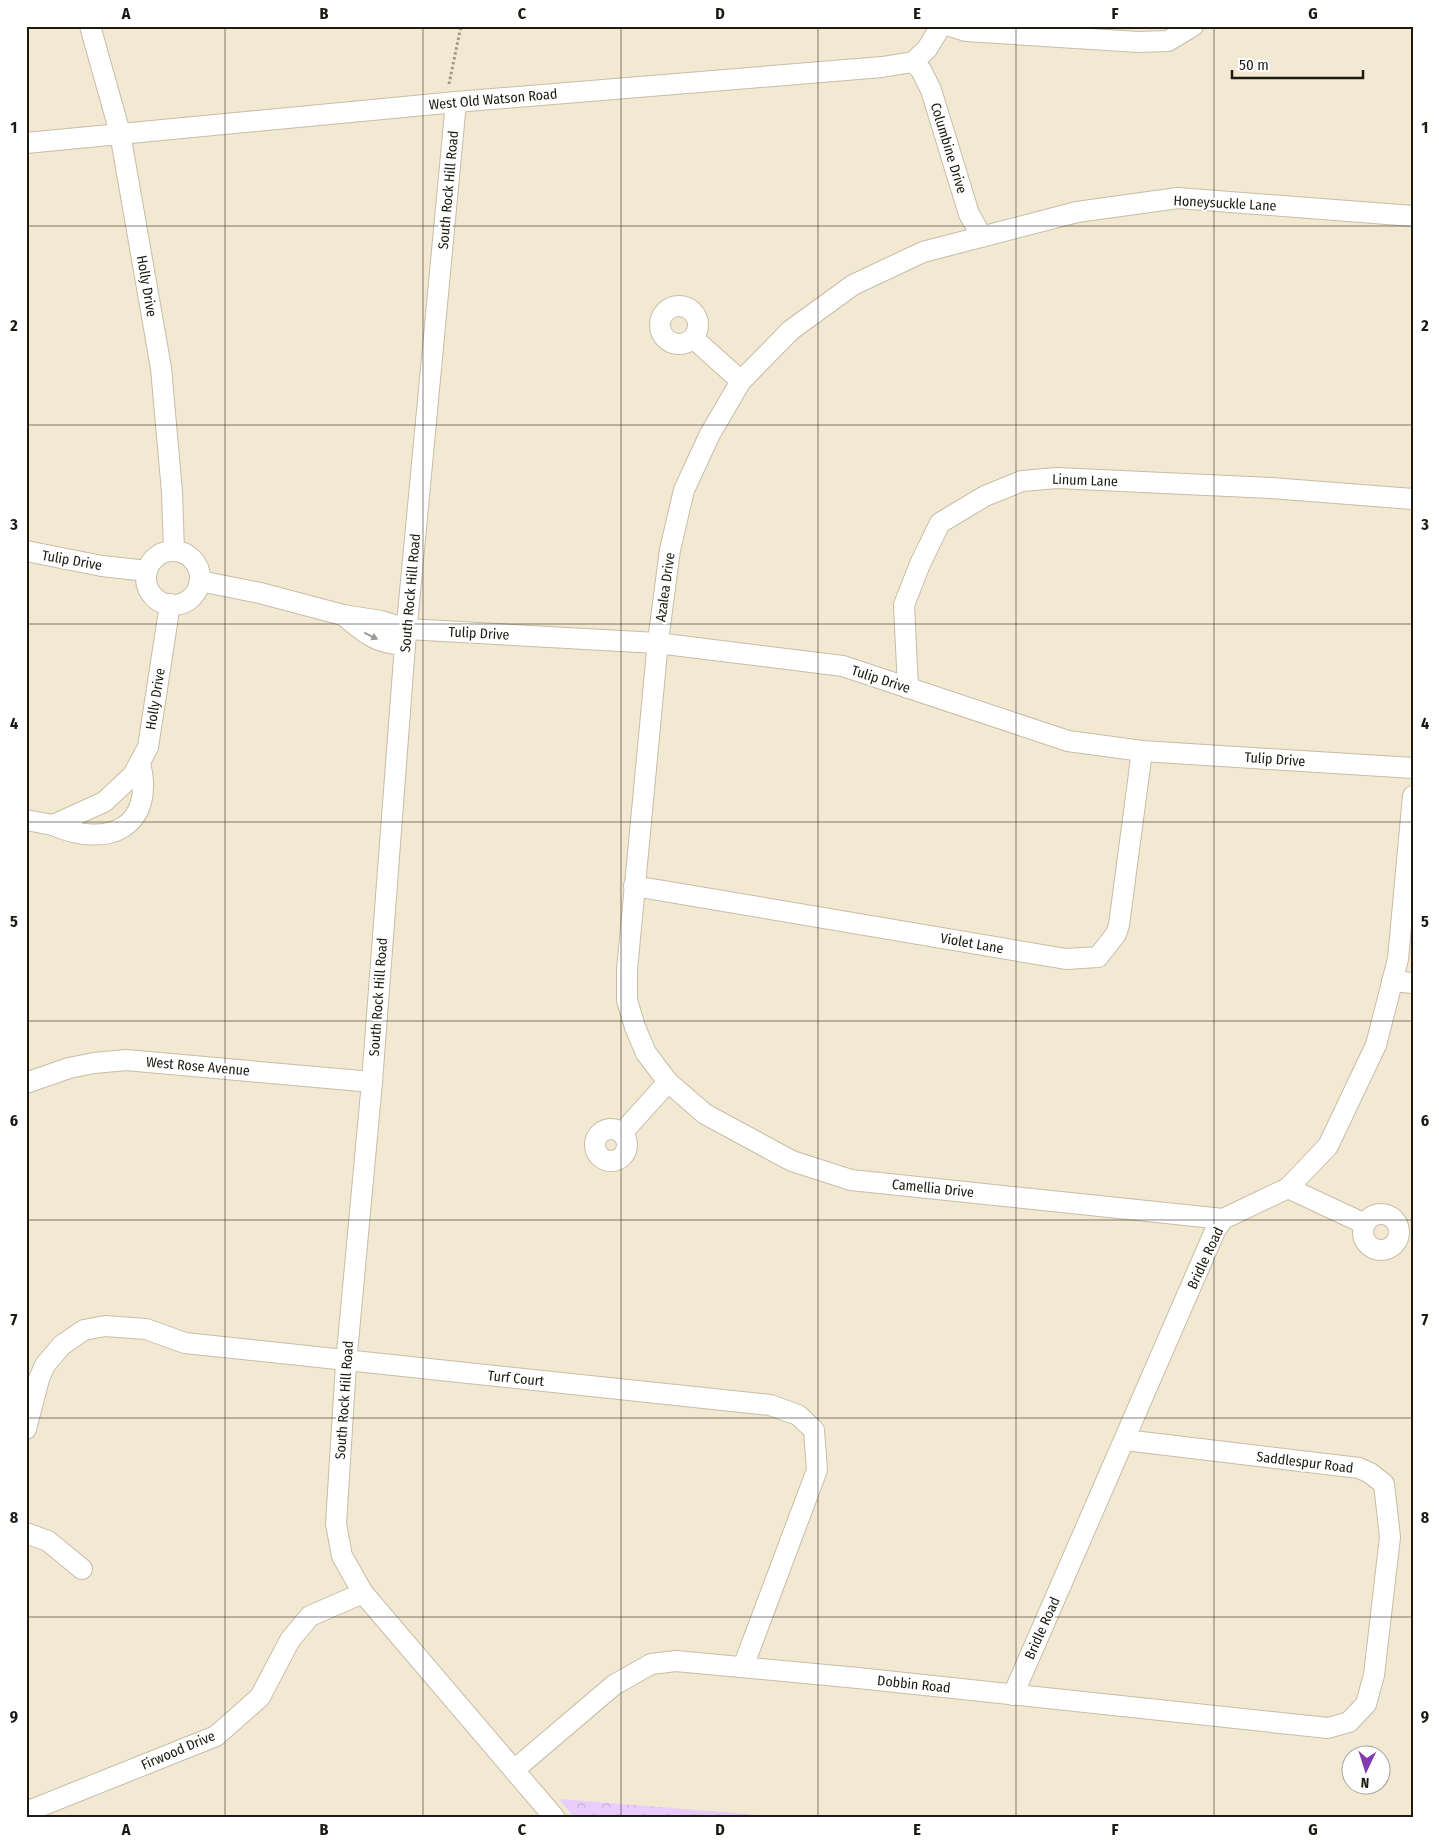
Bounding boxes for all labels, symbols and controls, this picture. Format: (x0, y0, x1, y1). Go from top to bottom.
text: A (121, 4, 131, 23)
text: B (320, 4, 329, 23)
text: C (518, 4, 527, 23)
text: D (715, 4, 725, 23)
text: E (913, 4, 921, 23)
text: F (1111, 4, 1119, 23)
text: G (1308, 4, 1318, 23)
scale bar (1232, 48, 1363, 80)
text: 50 m (1239, 56, 1269, 74)
street label: West Old Watson Road (428, 85, 558, 114)
street label: Columbine Drive (927, 101, 970, 196)
text: 1 (11, 118, 17, 137)
text: 1 (1422, 118, 1428, 137)
street label: South Rock Hill Road (435, 130, 462, 250)
street label: Honeysuckle Lane (1173, 192, 1277, 215)
street label: Holly Drive (133, 254, 160, 318)
text: 2 (9, 316, 18, 335)
text: 2 (1420, 316, 1429, 335)
street label: Linum Lane (1052, 471, 1118, 490)
text: 3 (9, 515, 18, 534)
text: 3 (1420, 515, 1429, 534)
street label: South Rock Hill Road (397, 533, 424, 653)
street label: Tulip Drive (40, 547, 103, 574)
street label: Azalea Drive (652, 551, 679, 623)
street label: Tulip Drive (448, 623, 510, 644)
one-way arrow (364, 633, 378, 641)
street label: Tulip Drive (849, 662, 912, 697)
street label: Holly Drive (142, 667, 169, 731)
text: 4 (10, 714, 18, 733)
text: 4 (1421, 714, 1429, 733)
street label: Tulip Drive (1244, 749, 1306, 770)
text: 5 (10, 912, 18, 931)
text: 5 (1421, 912, 1429, 931)
street label: Violet Lane (939, 930, 1005, 957)
street label: South Rock Hill Road (366, 937, 391, 1057)
street label: West Rose Avenue (145, 1053, 251, 1080)
text: 6 (10, 1111, 18, 1130)
text: 6 (1421, 1111, 1429, 1130)
street label: Camellia Drive (891, 1176, 975, 1201)
street label: Bridle Road (1184, 1225, 1227, 1292)
text: 7 (11, 1310, 18, 1329)
text: 7 (1422, 1310, 1429, 1329)
street label: South Rock Hill Road (332, 1340, 357, 1460)
street label: Turf Court (487, 1367, 545, 1390)
street label: Saddlespur Road (1256, 1448, 1354, 1477)
text: 8 (10, 1508, 19, 1527)
text: 8 (1421, 1508, 1430, 1527)
street label: Bridle Road (1021, 1594, 1064, 1662)
street label: Dobbin Road (876, 1672, 951, 1697)
text: 9 (10, 1707, 18, 1726)
text: 9 (1421, 1707, 1429, 1726)
street label: Firwood Drive (139, 1727, 218, 1774)
north arrow (1342, 1746, 1392, 1796)
text: N (1360, 1774, 1370, 1791)
text: A (121, 1820, 131, 1839)
text: B (320, 1820, 329, 1839)
text: C (518, 1820, 527, 1839)
text: D (715, 1820, 725, 1839)
text: E (913, 1820, 921, 1839)
text: F (1111, 1820, 1119, 1839)
text: G (1308, 1820, 1318, 1839)

